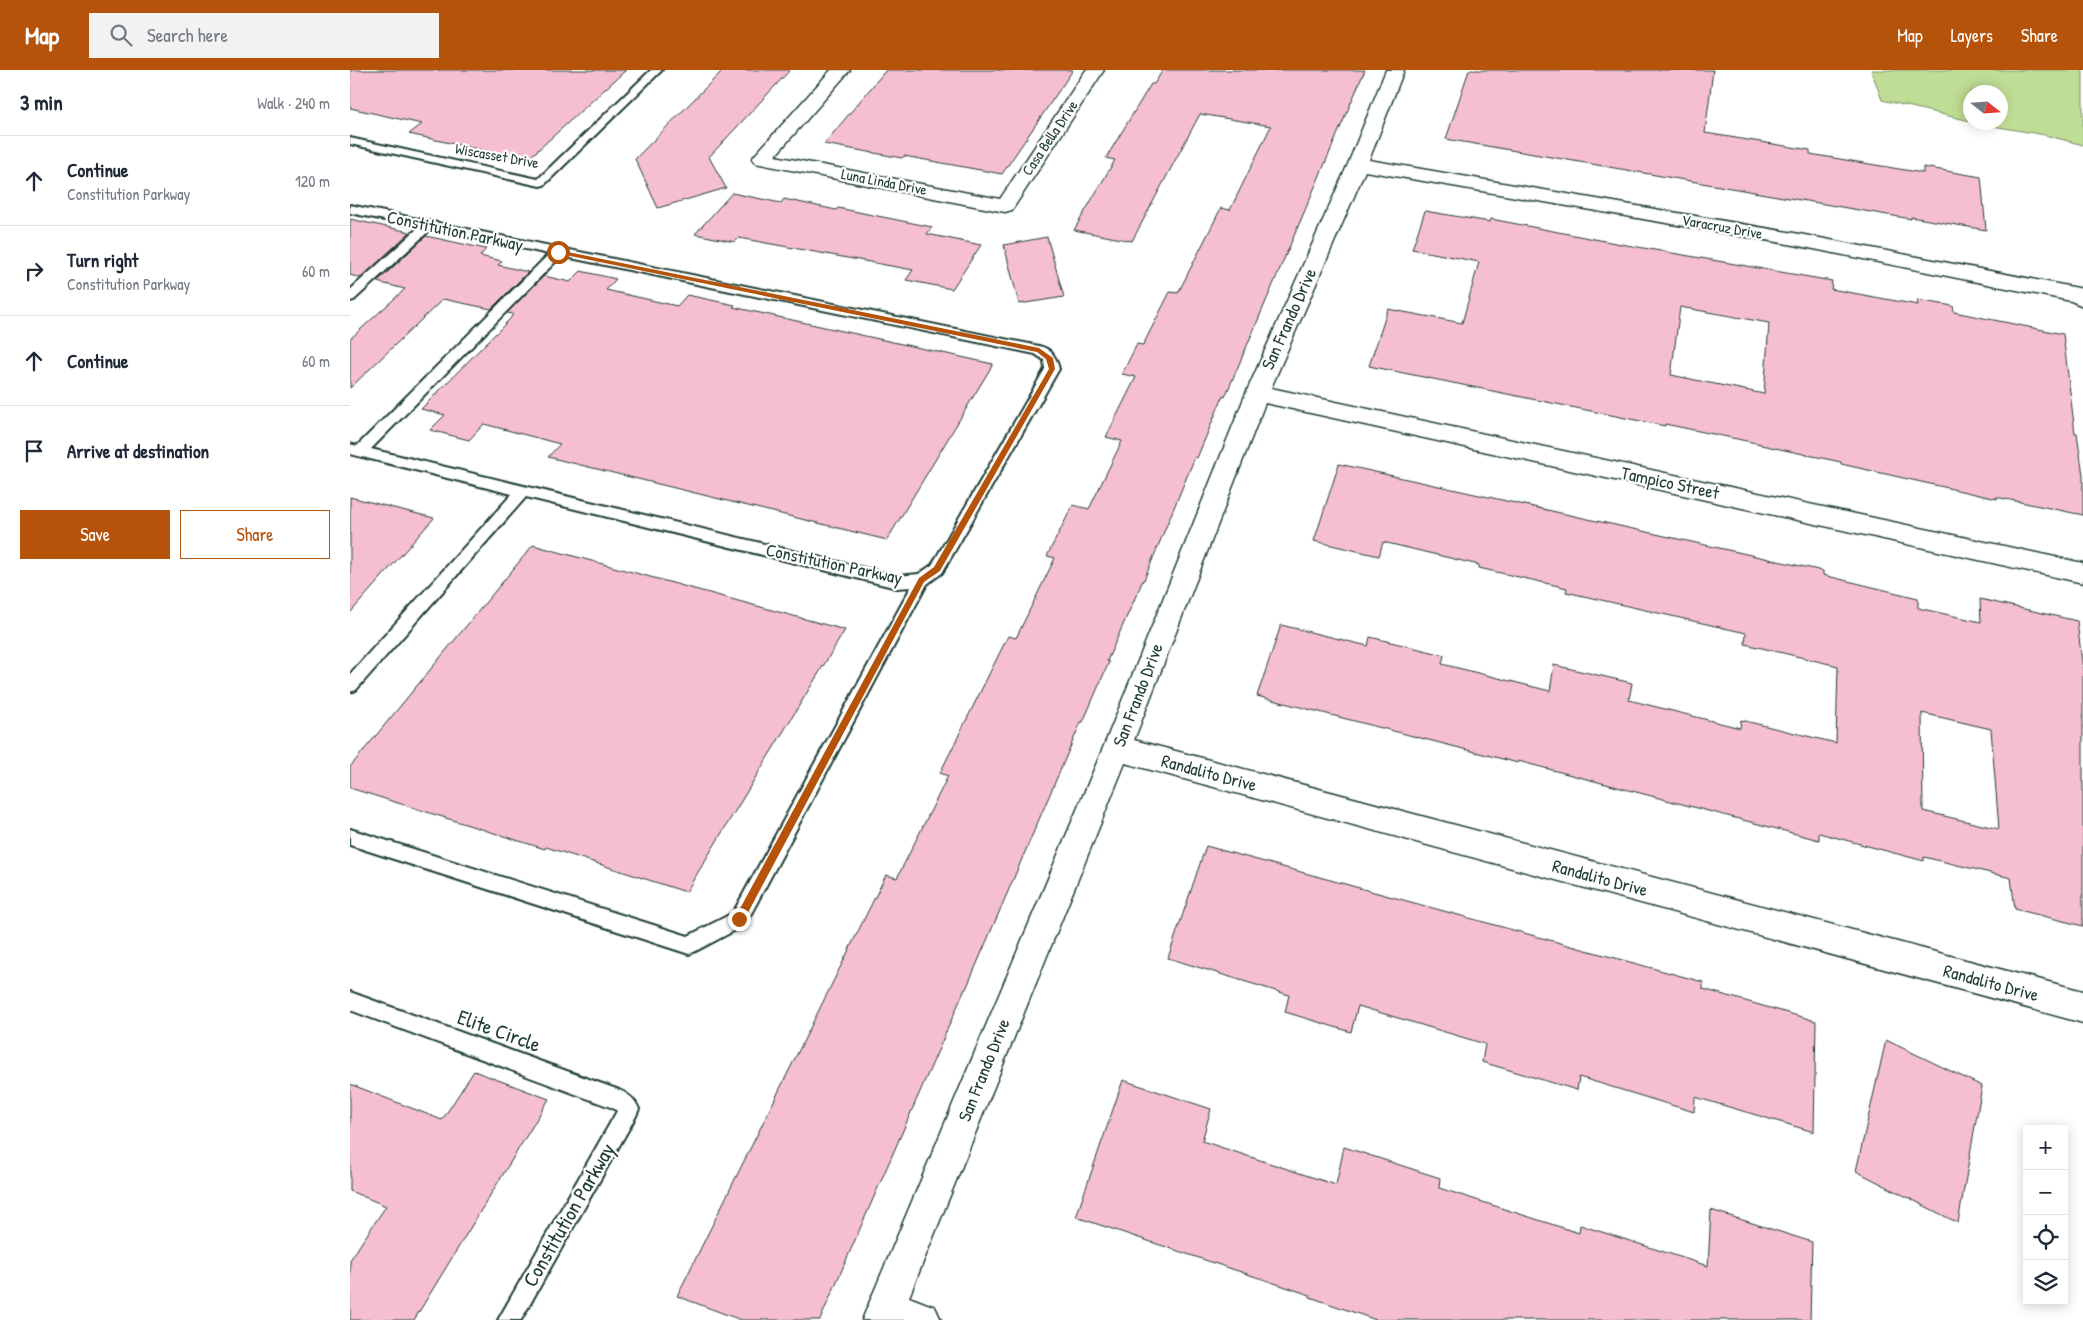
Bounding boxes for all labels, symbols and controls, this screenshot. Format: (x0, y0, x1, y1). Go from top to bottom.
search box (89, 13, 439, 58)
text: Map (25, 19, 59, 51)
icon: search (107, 21, 135, 49)
text: Search here (147, 22, 228, 48)
text: Map (1897, 23, 1923, 48)
text: Layers (1951, 23, 1993, 48)
text: Share (2021, 23, 2058, 48)
north arrow (1963, 85, 2008, 130)
text: 3 min (20, 88, 63, 117)
text: Walk · 240 m (257, 92, 330, 114)
street label: Casa Bella Drive (1017, 96, 1083, 180)
street label: Wiscasset Drive (454, 138, 541, 173)
text: Continue (67, 157, 128, 183)
street label: Luna Linda Drive (839, 163, 929, 200)
icon: ahead (20, 167, 48, 195)
text: 120 m (295, 170, 330, 192)
text: Constitution Parkway (67, 183, 190, 205)
street label: Constitution Parkway (385, 204, 526, 257)
street label: Varacruz Drive (1680, 209, 1764, 244)
route start (547, 241, 570, 264)
text: Turn right (67, 247, 138, 273)
icon: right (20, 257, 48, 285)
text: 60 m (302, 260, 330, 282)
street label: San Frando Drive (1255, 264, 1322, 374)
text: Constitution Parkway (67, 273, 190, 295)
icon: ahead (20, 347, 48, 375)
text: Continue (67, 348, 128, 374)
text: 60 m (302, 350, 330, 372)
icon: arrive (20, 437, 48, 465)
text: Arrive at destination (67, 438, 209, 464)
street label: Tampico Street (1619, 460, 1722, 505)
button: Save (20, 510, 170, 559)
button: Share (180, 510, 330, 559)
street label: Constitution Parkway (764, 537, 905, 590)
street label: San Frando Drive (1106, 640, 1169, 750)
street label: Randalito Drive (1159, 748, 1260, 797)
street label: Randalito Drive (1550, 853, 1651, 902)
route end (728, 908, 751, 931)
street label: Randalito Drive (1941, 958, 2042, 1007)
street label: Elite Circle (454, 1002, 545, 1059)
street label: San Frando Drive (952, 1015, 1015, 1125)
map controls (2023, 1125, 2068, 1305)
button: + (2023, 1125, 2068, 1170)
street label: Constitution Parkway (516, 1137, 622, 1292)
button: − (2023, 1170, 2068, 1215)
button: locate (2023, 1215, 2068, 1260)
button: layers (2023, 1260, 2068, 1305)

